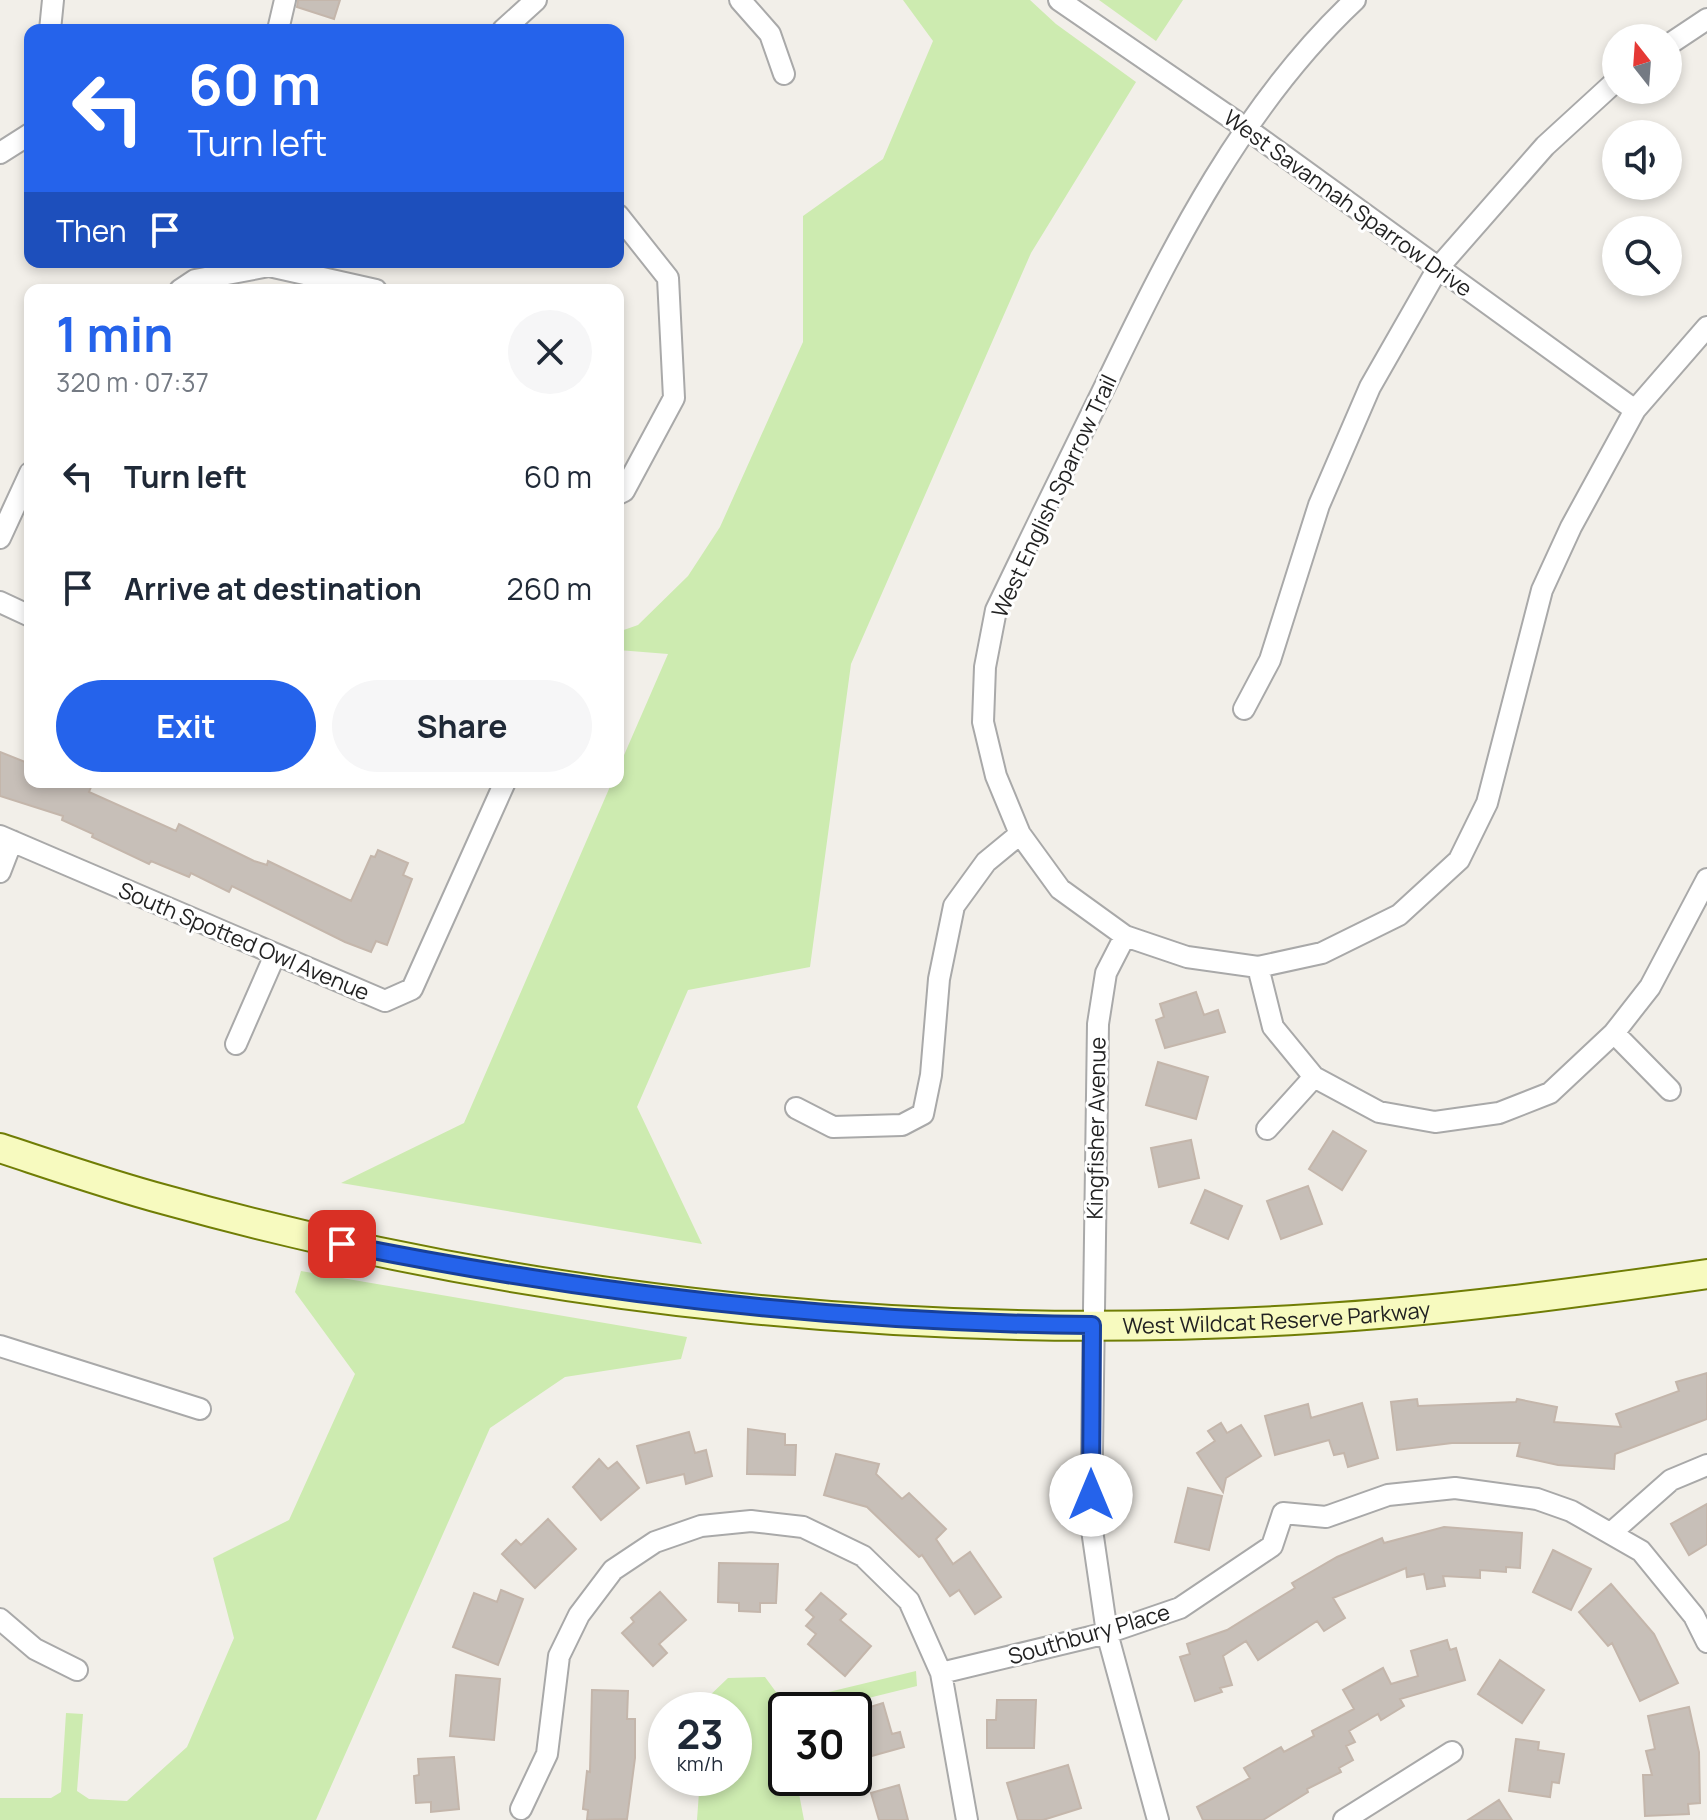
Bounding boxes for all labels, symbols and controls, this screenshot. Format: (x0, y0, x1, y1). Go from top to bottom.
north arrow (1602, 24, 1682, 104)
map controls (1602, 24, 1682, 296)
text: 60 m (188, 45, 321, 122)
icon: left (56, 56, 160, 160)
street label: West Savannah Sparrow Drive (1218, 103, 1478, 304)
text: Turn left (188, 118, 327, 167)
button: sound (1602, 120, 1682, 200)
icon: arrive (143, 208, 187, 252)
text: Then (56, 210, 127, 251)
button: search (1602, 216, 1682, 296)
text: 1 min (56, 301, 173, 366)
button: close (508, 310, 592, 394)
text: 320 m · 07:37 (56, 364, 209, 400)
street label: West English Sparrow Trail (984, 370, 1124, 622)
icon: left (56, 454, 100, 498)
text: Turn left (124, 456, 247, 497)
text: 60 m (524, 456, 592, 497)
icon: arrive (56, 566, 100, 610)
text: Arrive at destination (124, 568, 422, 609)
text: 260 m (507, 568, 592, 609)
button: Exit (56, 680, 316, 772)
button: Share (332, 680, 592, 772)
street label: South Spotted Owl Avenue (114, 874, 374, 1008)
street label: Kingfisher Avenue (1079, 1036, 1113, 1220)
pin (308, 1210, 376, 1278)
icon: arrive (320, 1222, 364, 1266)
street label: West Wildcat Reserve Parkway (1122, 1294, 1432, 1341)
position arrow (1049, 1453, 1133, 1537)
street label: Southbury Place (1005, 1597, 1173, 1671)
speed limit sign: 30 (768, 1692, 872, 1796)
text: 23 (676, 1706, 724, 1761)
text: km/h (677, 1750, 723, 1777)

